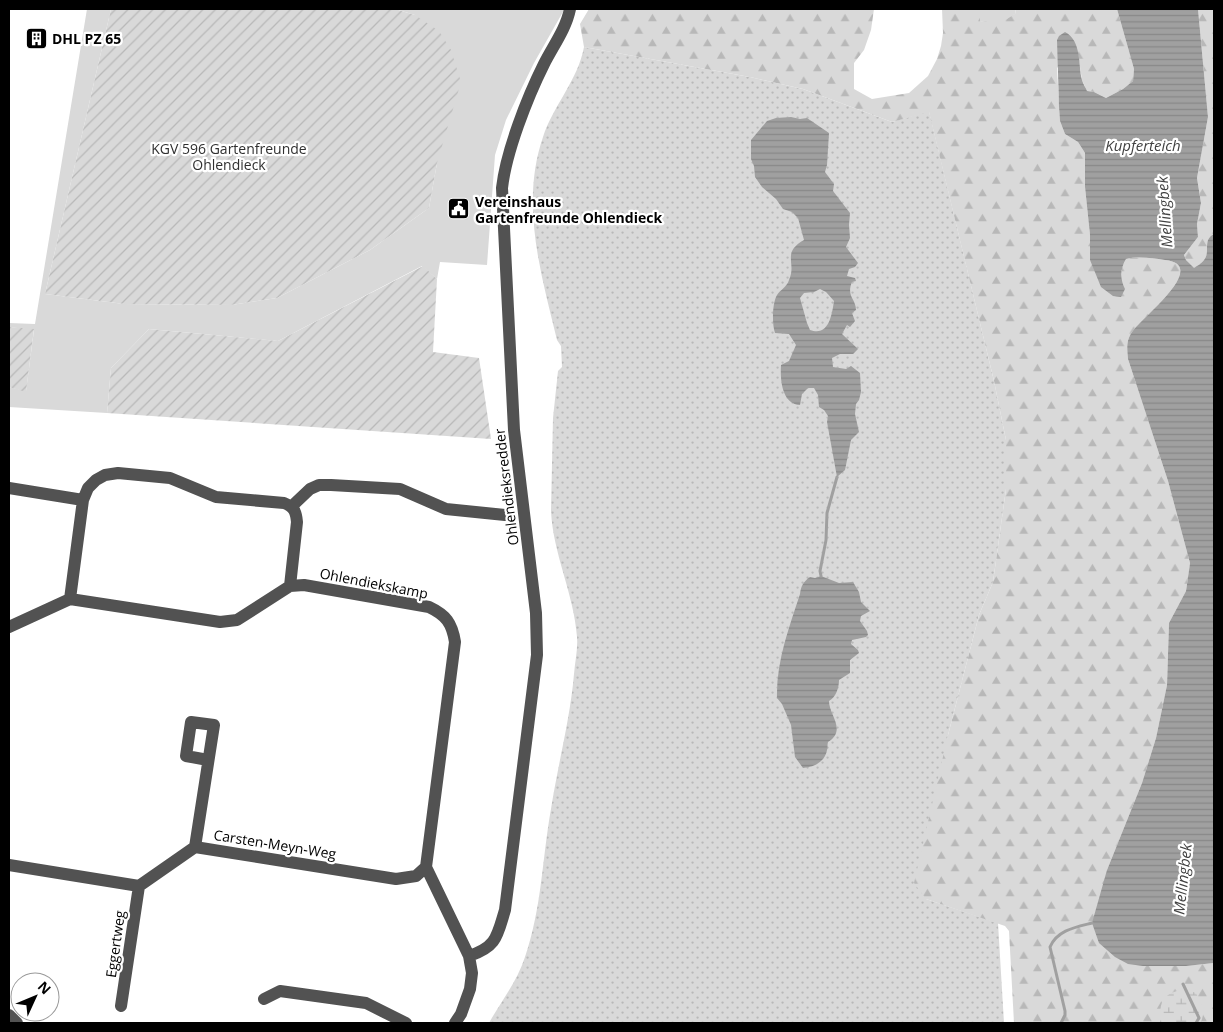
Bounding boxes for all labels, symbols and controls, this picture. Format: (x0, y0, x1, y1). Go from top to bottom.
building icon: DHL PZ 65 (24, 26, 48, 50)
place label: DHL PZ 65 (52, 29, 121, 48)
water label: Kupferteich (1105, 135, 1181, 155)
park label: KGV 596 Gartenfreunde Ohlendieck (151, 139, 307, 174)
water label: Mellingbek (1151, 175, 1176, 248)
place label: Vereinshaus Gartenfreunde Ohlendieck (475, 192, 662, 227)
public building icon: Vereinshaus Gartenfreunde Ohlendieck (447, 197, 471, 221)
street label: Ohlendieksredder (489, 427, 523, 547)
street label: Ohlendiekskamp (318, 563, 430, 603)
street label: Carsten-Meyn-Weg (212, 825, 338, 863)
water label: Mellingbek (1168, 842, 1196, 915)
street label: Eggertweg (101, 909, 129, 979)
north arrow (10, 972, 60, 1022)
text: N (34, 977, 56, 998)

